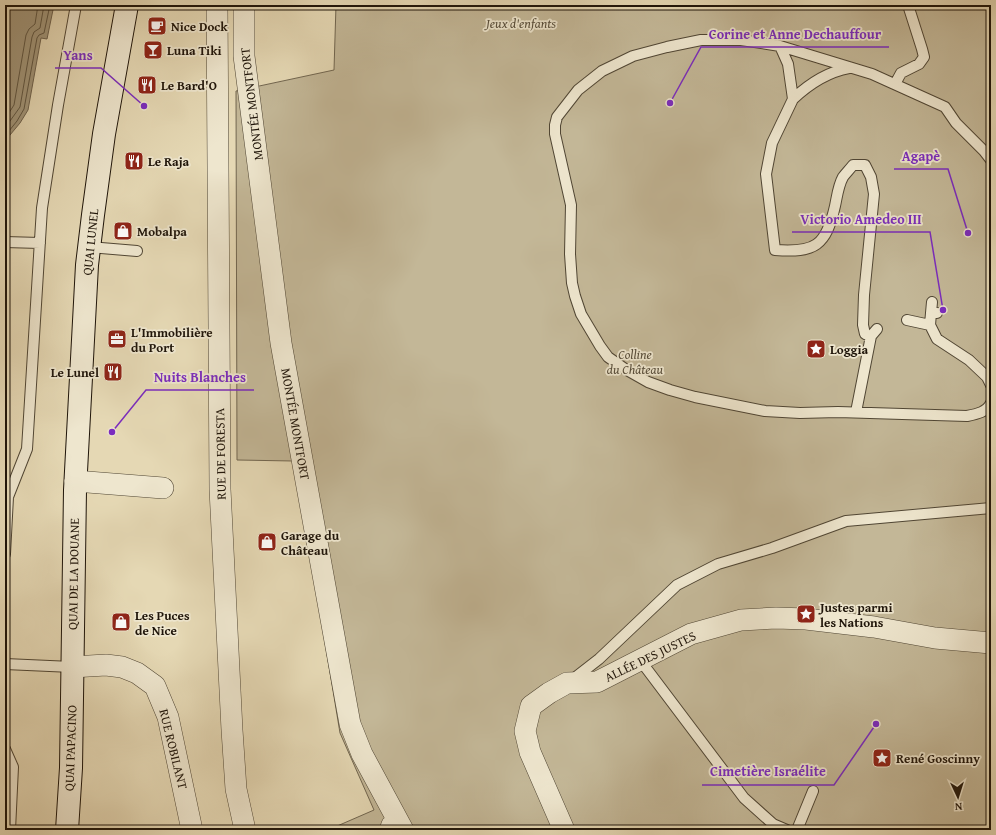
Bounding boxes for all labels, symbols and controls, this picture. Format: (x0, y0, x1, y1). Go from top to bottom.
park label: Jeux d'enfants (484, 14, 556, 33)
cafe icon: Nice Dock (146, 15, 168, 37)
place label: Nice Dock (171, 17, 228, 36)
callout: Corine et Anne Dechauffour (701, 21, 889, 47)
text: Corine et Anne Dechauffour (709, 24, 882, 44)
bar icon: Luna Tiki (142, 39, 164, 61)
place label: Luna Tiki (167, 41, 222, 60)
callout: Yans (55, 42, 101, 68)
text: Yans (63, 45, 93, 65)
street label: MONTÉE MONTFORT (235, 46, 268, 161)
restaurant icon: Le Bard'O (136, 74, 158, 96)
place label: Le Bard'O (161, 76, 217, 95)
callout: Agapè (894, 143, 948, 169)
text: Agapè (902, 146, 940, 166)
restaurant icon: Le Raja (123, 150, 145, 172)
place label: Le Raja (148, 152, 190, 171)
callout: Victorio Amedeo III (792, 206, 930, 232)
street label: QUAI LUNEL (78, 207, 104, 276)
text: Victorio Amedeo III (800, 209, 922, 229)
shop icon: Mobalpa (112, 220, 134, 242)
place label: Mobalpa (137, 222, 187, 241)
place label: L'Immobilière du Port (131, 323, 213, 357)
office icon: L'Immobilière du Port (106, 328, 128, 350)
place icon: Loggia (805, 338, 827, 360)
place label: Loggia (830, 340, 868, 359)
park label: Colline du Château (607, 345, 664, 379)
restaurant icon: Le Lunel (102, 361, 124, 383)
place label: Le Lunel (51, 363, 99, 382)
callout: Nuits Blanches (146, 364, 254, 390)
text: Nuits Blanches (154, 367, 246, 387)
street label: MONTÉE MONTFORT (276, 367, 315, 482)
street label: RUE DE FORESTA (210, 408, 231, 500)
street label: QUAI DE LA DOUANE (63, 518, 84, 630)
place label: Garage du Château (281, 526, 340, 560)
shop icon: Garage du Château (256, 531, 278, 553)
place label: Justes parmi les Nations (818, 598, 892, 632)
place icon: Justes parmi les Nations (795, 603, 817, 625)
place label: Les Puces de Nice (135, 606, 190, 640)
shop icon: Les Puces de Nice (110, 611, 132, 633)
street label: ALLÉE DES JUSTES (601, 626, 699, 687)
street label: QUAI PAPACINO (60, 705, 81, 791)
street label: RUE ROBILANT (154, 707, 193, 792)
place icon: René Goscinny (871, 747, 893, 769)
place label: René Goscinny (896, 749, 980, 768)
callout: Cimetière Israélite (702, 759, 834, 785)
text: Cimetière Israélite (710, 761, 826, 781)
north arrow (938, 777, 978, 817)
text: N (954, 799, 963, 815)

